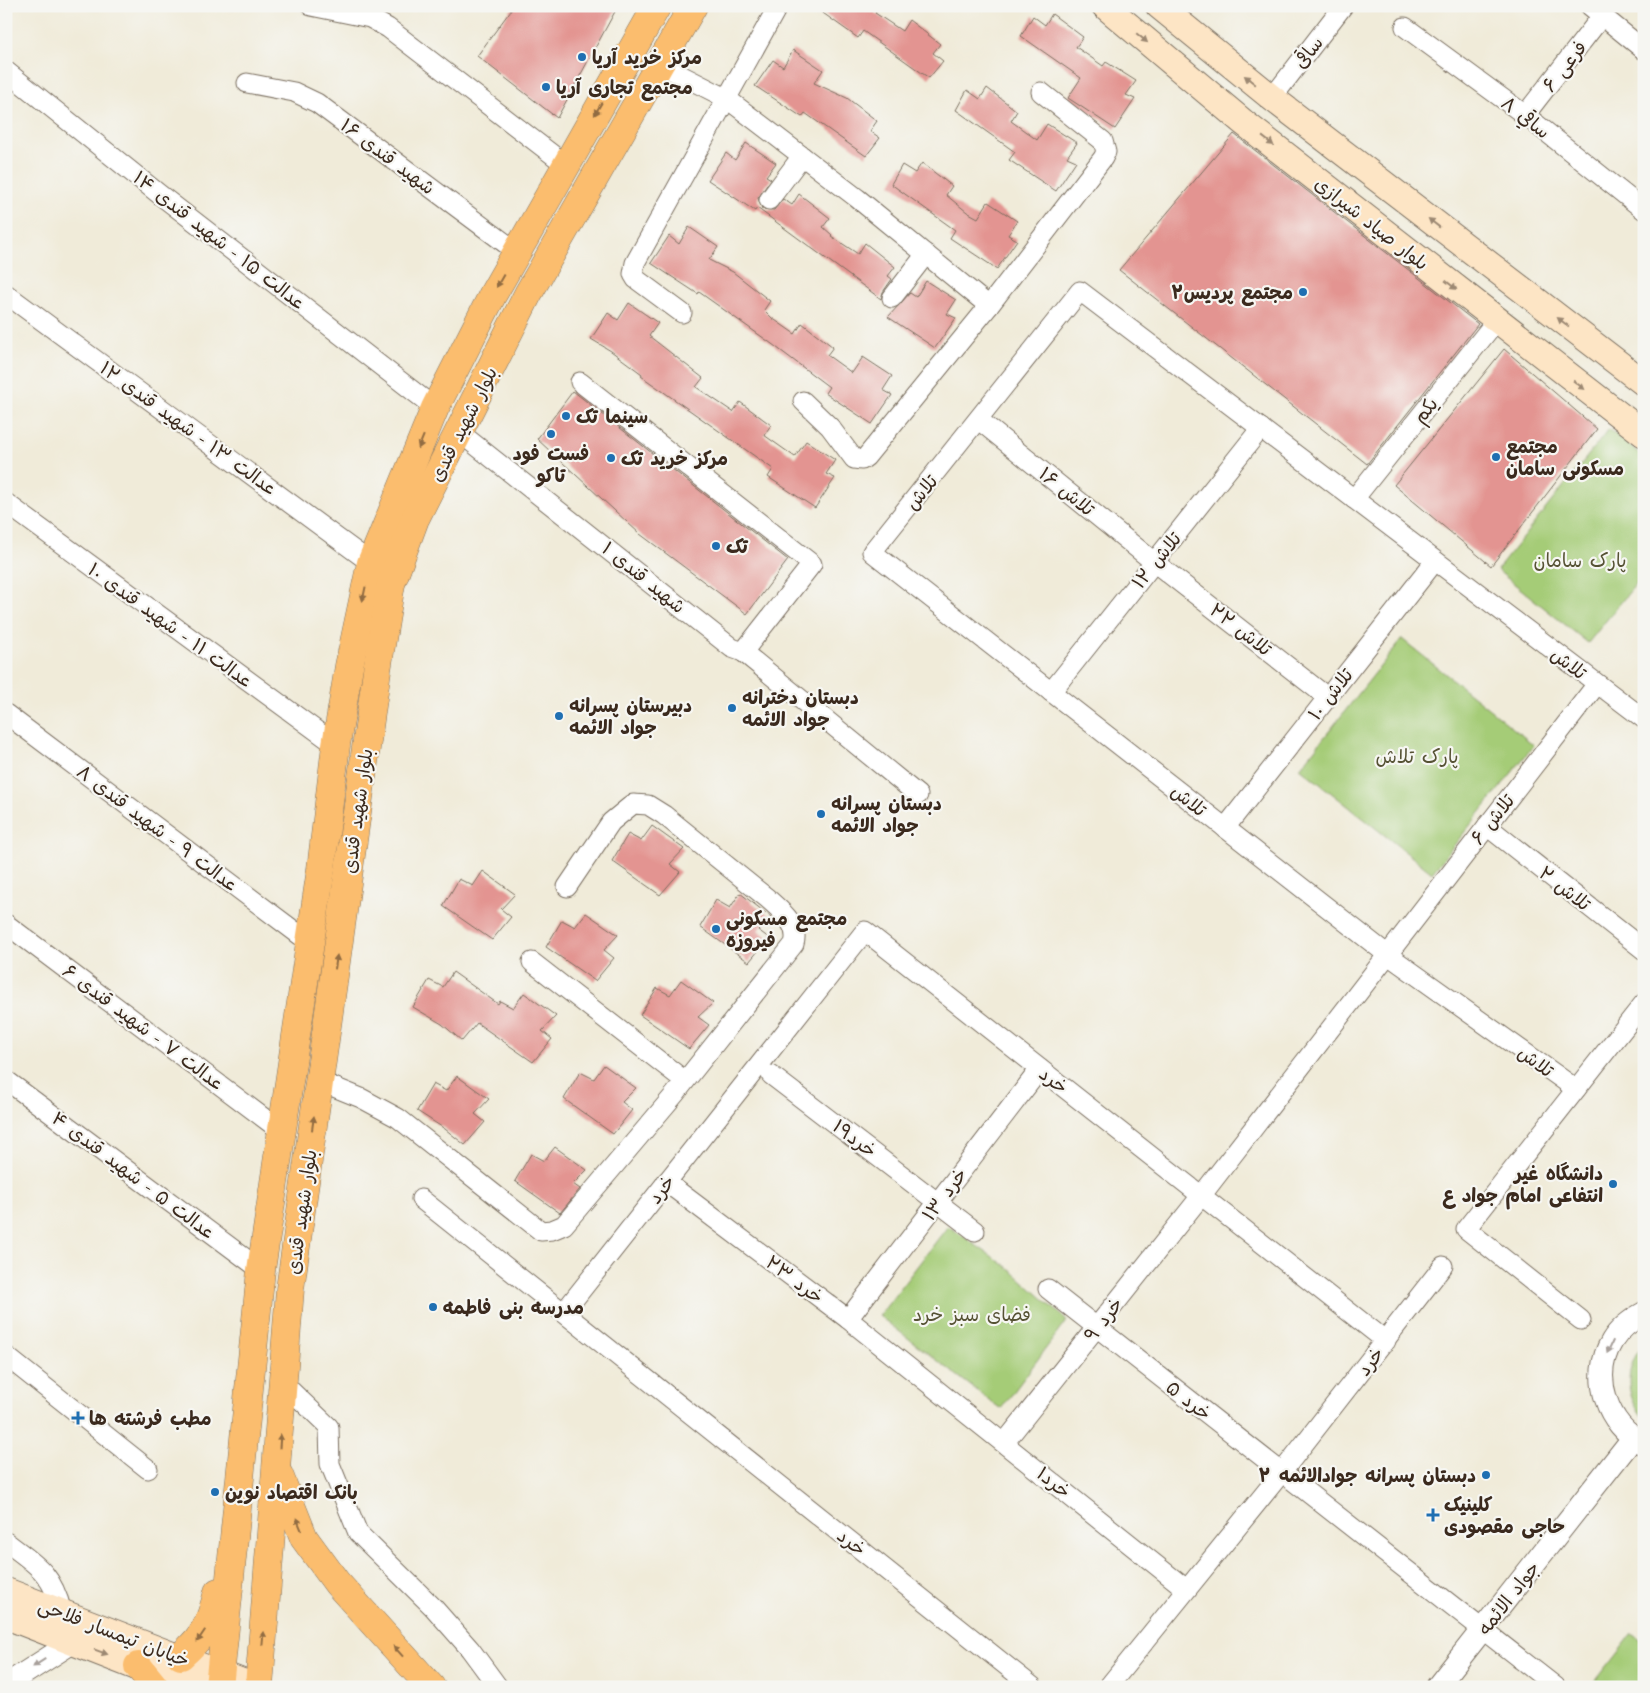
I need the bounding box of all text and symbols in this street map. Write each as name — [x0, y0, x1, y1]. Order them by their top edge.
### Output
street label: ساقی — [1288, 31, 1330, 75]
one-way arrow — [1136, 32, 1149, 43]
street label: فرعی ۶ — [1537, 36, 1594, 98]
place label: مرکز خرید آریا — [592, 45, 702, 72]
marker: مرکز خرید آریا — [576, 51, 588, 63]
place label: مجتمع تجاری آریا — [556, 75, 693, 102]
one-way arrow — [1244, 75, 1257, 86]
marker: مجتمع تجاری آریا — [540, 81, 552, 93]
street label: ساقي ۸ — [1495, 90, 1555, 146]
one-way arrow — [594, 102, 602, 117]
street label: شهید قندی ۱۶ — [334, 113, 440, 202]
one-way arrow — [1261, 136, 1274, 147]
street label: عدالت ۱۵ - شهید قندی ۱۴ — [127, 165, 311, 317]
street label: بلوار صیاد شیرازی — [1308, 171, 1434, 277]
one-way arrow — [1427, 218, 1441, 228]
one-way arrow — [496, 274, 505, 288]
one-way arrow — [1444, 279, 1457, 290]
place label: مجتمع پردیس۲ — [1171, 280, 1293, 307]
marker: مجتمع پردیس۲ — [1297, 286, 1309, 298]
one-way arrow — [1556, 317, 1570, 327]
street label: عدالت ۱۳ - شهید قندی ۱۲ — [94, 355, 283, 503]
street label: بلوار شهید قندی — [424, 362, 505, 487]
one-way arrow — [1572, 379, 1585, 390]
street label: یکم — [1407, 392, 1445, 430]
place label: سینما تک — [576, 404, 648, 431]
marker: سینما تک — [560, 410, 572, 422]
marker: فست فود تاکو — [545, 428, 557, 440]
place label: مجتمع مسکونی سامان — [1506, 434, 1624, 483]
one-way arrow — [417, 435, 425, 450]
place label: فست فود تاکو — [513, 441, 589, 490]
place label: مرکز خرید تک — [621, 446, 728, 473]
marker: مجتمع مسکونی سامان — [1490, 451, 1502, 463]
marker: مرکز خرید تک — [605, 452, 617, 464]
street label: تلاش ۱۶ — [1032, 461, 1100, 523]
street label: تلاش — [900, 469, 945, 516]
street label: تلاش ۱۲ — [1126, 526, 1189, 595]
place label: تک — [726, 534, 749, 561]
street label: شهيد قندی ۱ — [595, 536, 691, 620]
marker: تک — [710, 540, 722, 552]
park label: پارک سامان — [1533, 548, 1627, 575]
street label: عدالت ۱۱ - شهید قندی ۱۰ — [82, 557, 258, 695]
one-way arrow — [359, 586, 367, 602]
street label: تلاش ۲۲ — [1203, 597, 1277, 663]
street label: تلاش — [1545, 642, 1592, 687]
street label: تلاش ۱۰ — [1302, 663, 1360, 727]
place label: دبستان دخترانه جواد الائمه — [742, 685, 859, 734]
place label: دبیرستان پسرانه جواد الائمه — [569, 693, 692, 742]
marker: دبستان دخترانه جواد الائمه — [726, 702, 738, 714]
marker: دبیرستان پسرانه جواد الائمه — [553, 710, 565, 722]
park label: پارک تلاش — [1375, 744, 1459, 771]
street label: بلوار شهید قندی — [336, 747, 381, 875]
street label: عدالت ۹ - شهید قندی ۸ — [70, 759, 244, 899]
street label: تلاش — [1165, 779, 1212, 824]
street label: تلاش ۶ — [1465, 788, 1522, 851]
place label: دبستان پسرانه جواد الائمه — [831, 791, 942, 840]
marker: دبستان پسرانه جواد الائمه — [815, 808, 827, 820]
street label: تلاش ۲ — [1532, 860, 1596, 918]
place label: مجتمع مسکونی فیروزه — [726, 906, 847, 955]
marker: مجتمع مسکونی فیروزه — [710, 923, 722, 935]
one-way arrow — [332, 954, 340, 970]
street label: عدالت ۷ - شهید قندی ۶ — [56, 958, 230, 1098]
street label: تلاش — [1512, 1040, 1559, 1085]
street label: خرد — [1033, 1061, 1073, 1101]
street label: عدالت ۵ - شهید قندی ۴ — [45, 1106, 221, 1247]
street label: خرد۱۹ — [826, 1114, 882, 1165]
one-way arrow — [310, 1115, 318, 1131]
street label: بلوار شهید قندی — [280, 1148, 325, 1276]
place label: دانشگاه غیر انتفاعی امام جواد ع — [1443, 1161, 1603, 1210]
street label: خرد ۱۳ — [916, 1163, 974, 1227]
street label: خرد — [642, 1170, 682, 1210]
marker: دانشگاه غیر انتفاعی امام جواد ع — [1607, 1178, 1619, 1190]
street label: خرد ۲۳ — [760, 1249, 829, 1311]
street label: خرد ۹ — [1078, 1292, 1130, 1348]
place label: مدرسه بنی فاطمه — [443, 1295, 584, 1322]
marker: مدرسه بنی فاطمه — [427, 1301, 439, 1313]
park label: فضای سبز خرد — [913, 1302, 1031, 1329]
one-way arrow — [1606, 1339, 1615, 1354]
street label: خرد — [1351, 1342, 1391, 1382]
street label: خرد ۵ — [1160, 1375, 1216, 1428]
place label: مطب فرشته ها — [89, 1406, 212, 1433]
marker: مطب فرشته ها — [71, 1411, 85, 1425]
one-way arrow — [276, 1433, 284, 1449]
street label: خرد۱ — [1030, 1461, 1076, 1505]
place label: دبستان پسرانه جوادالائمه ۲ — [1259, 1463, 1476, 1490]
marker: دبستان پسرانه جوادالائمه ۲ — [1480, 1469, 1492, 1481]
place label: بانک اقتصاد نوین — [225, 1480, 358, 1507]
marker: بانک اقتصاد نوین — [209, 1486, 221, 1498]
place label: کلینیک حاجی مقصودی — [1444, 1492, 1565, 1541]
marker: کلینیک حاجی مقصودی — [1426, 1508, 1440, 1522]
one-way arrow — [294, 1517, 302, 1531]
street label: خرد — [831, 1523, 871, 1563]
street label: جواد الائمه — [1472, 1556, 1547, 1642]
street label: خیابان تیمسار فلاحی — [34, 1592, 193, 1675]
one-way arrow — [197, 1629, 206, 1642]
one-way arrow — [260, 1630, 268, 1646]
one-way arrow — [392, 1646, 404, 1658]
one-way arrow — [94, 1648, 109, 1656]
one-way arrow — [33, 1659, 46, 1668]

